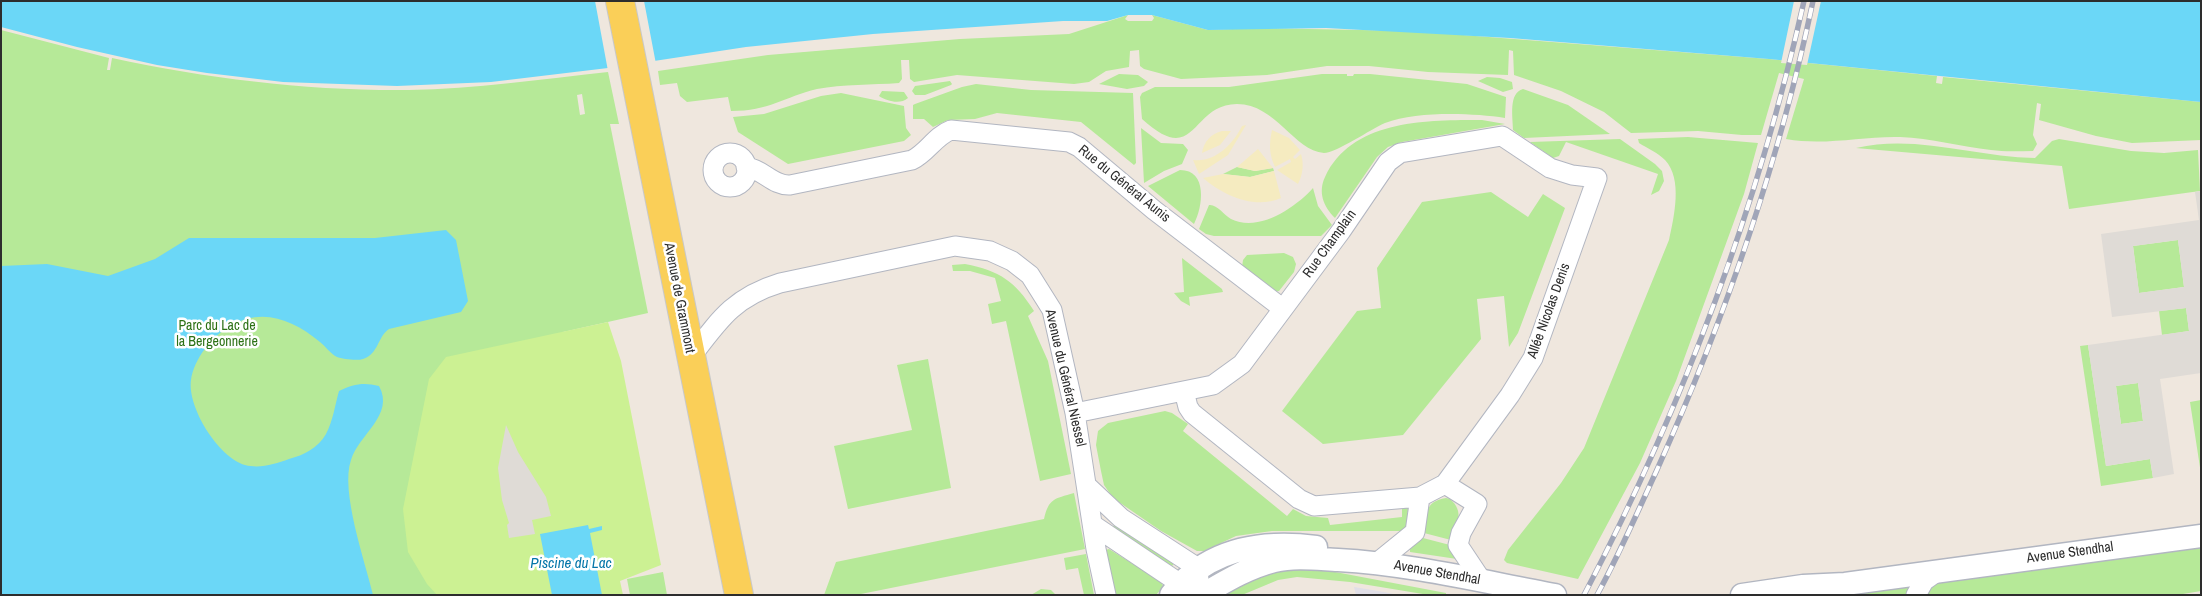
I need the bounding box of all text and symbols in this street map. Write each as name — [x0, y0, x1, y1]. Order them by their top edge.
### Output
street label: Rue du Général Aunis — [1075, 142, 1173, 226]
street label: Rue Champlain — [1300, 207, 1360, 281]
street label: Avenue de Grammont — [660, 241, 698, 355]
street label: Allée Nicolas Denis — [1524, 261, 1574, 361]
street label: Avenue du Général Niessel — [1041, 308, 1089, 448]
park label: Parc du Lac de la Bergeonnerie — [176, 318, 258, 351]
street label: Avenue Stendhal — [2026, 539, 2114, 567]
water label: Piscine du Lac — [530, 555, 612, 573]
street label: Avenue Stendhal — [1393, 557, 1481, 589]

